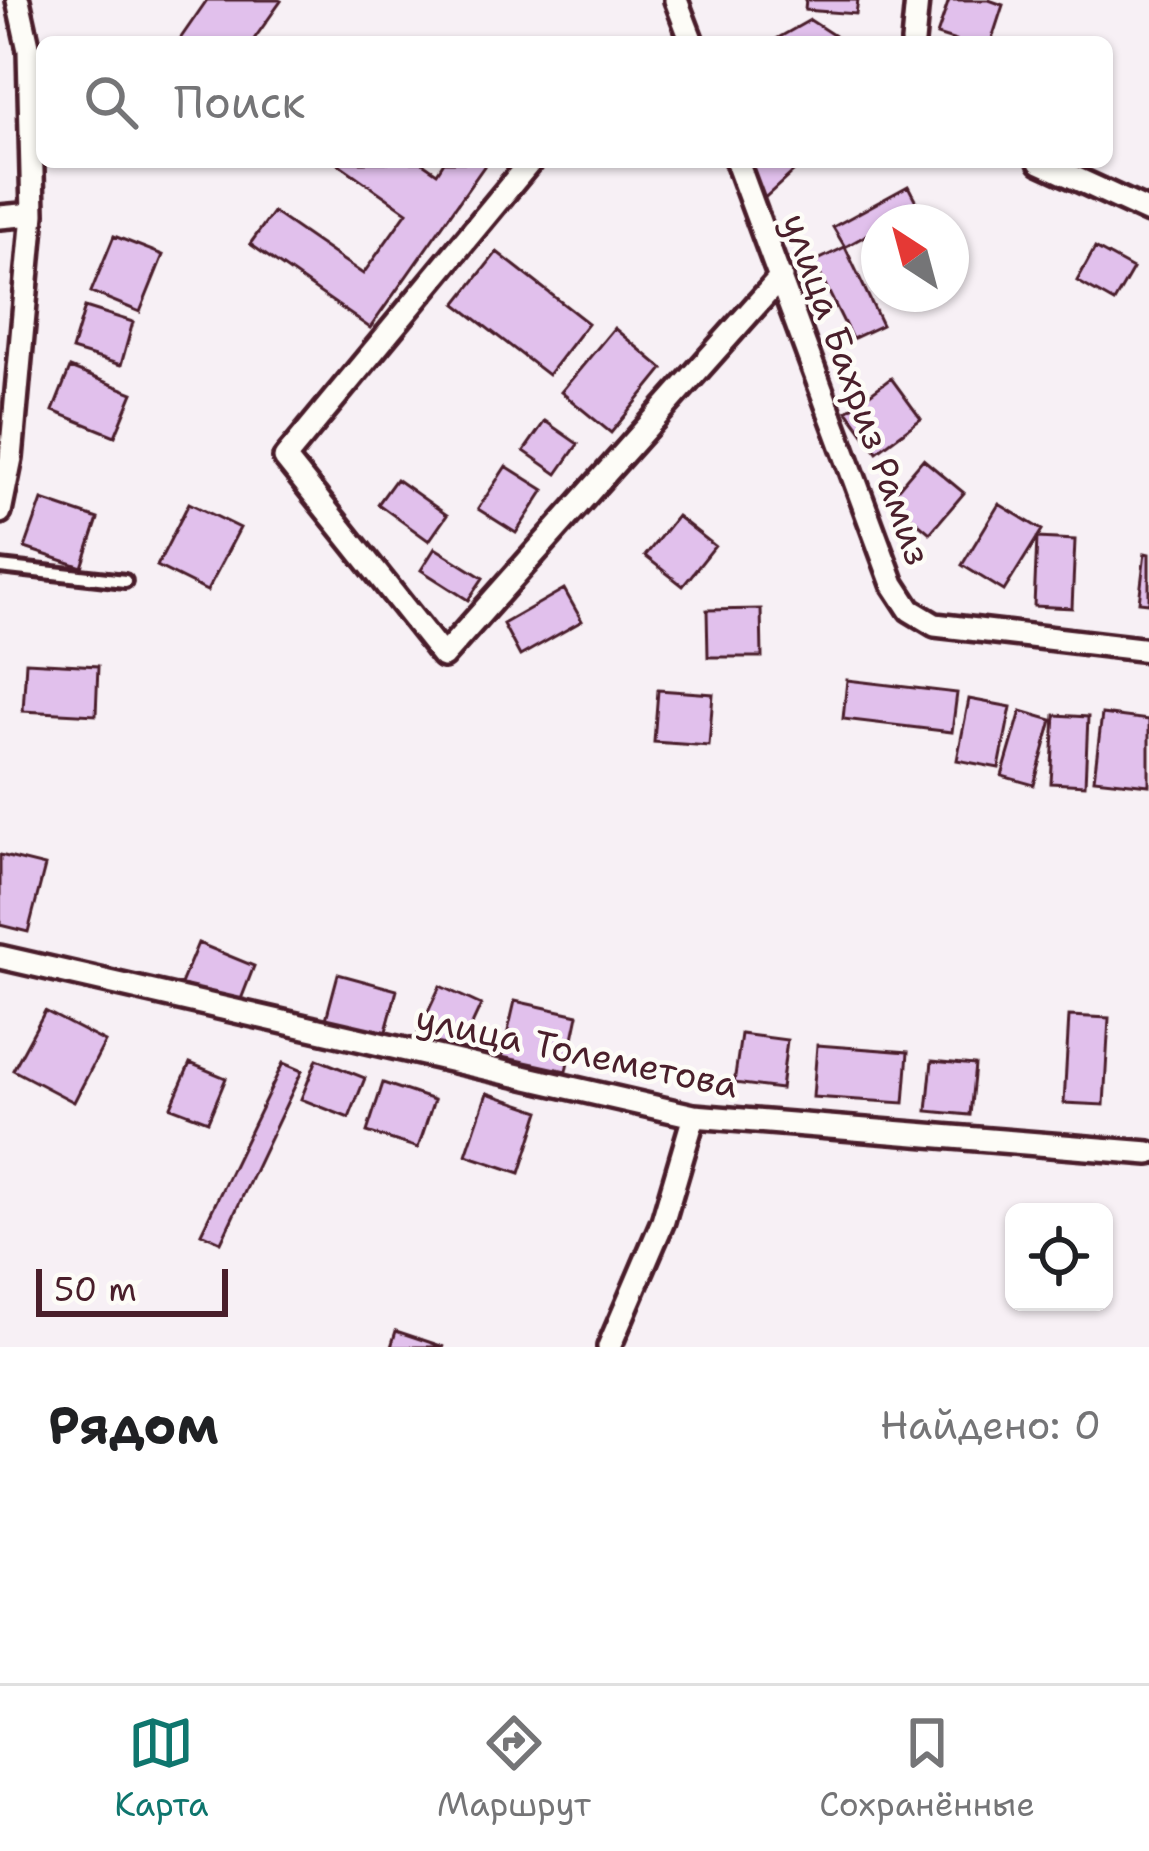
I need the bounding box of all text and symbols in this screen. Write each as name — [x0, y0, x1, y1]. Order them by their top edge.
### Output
search box — [36, 36, 1113, 168]
icon: search — [78, 69, 144, 135]
text: Поиск — [174, 72, 305, 132]
north arrow — [861, 204, 969, 312]
street label: улица Бахриз Рамиз — [770, 207, 943, 572]
street label: улица Толеметова — [411, 993, 743, 1110]
map controls — [1005, 1203, 1113, 1311]
button: locate — [1005, 1203, 1113, 1311]
scale bar — [36, 1263, 228, 1316]
text: 50 m — [54, 1267, 137, 1312]
text: Рядом — [48, 1391, 219, 1459]
text: Найдено: 0 — [880, 1399, 1101, 1451]
tab: Карта — [114, 1710, 209, 1827]
tab: Маршрут — [437, 1710, 591, 1827]
tab: Сохранённые — [819, 1710, 1035, 1827]

